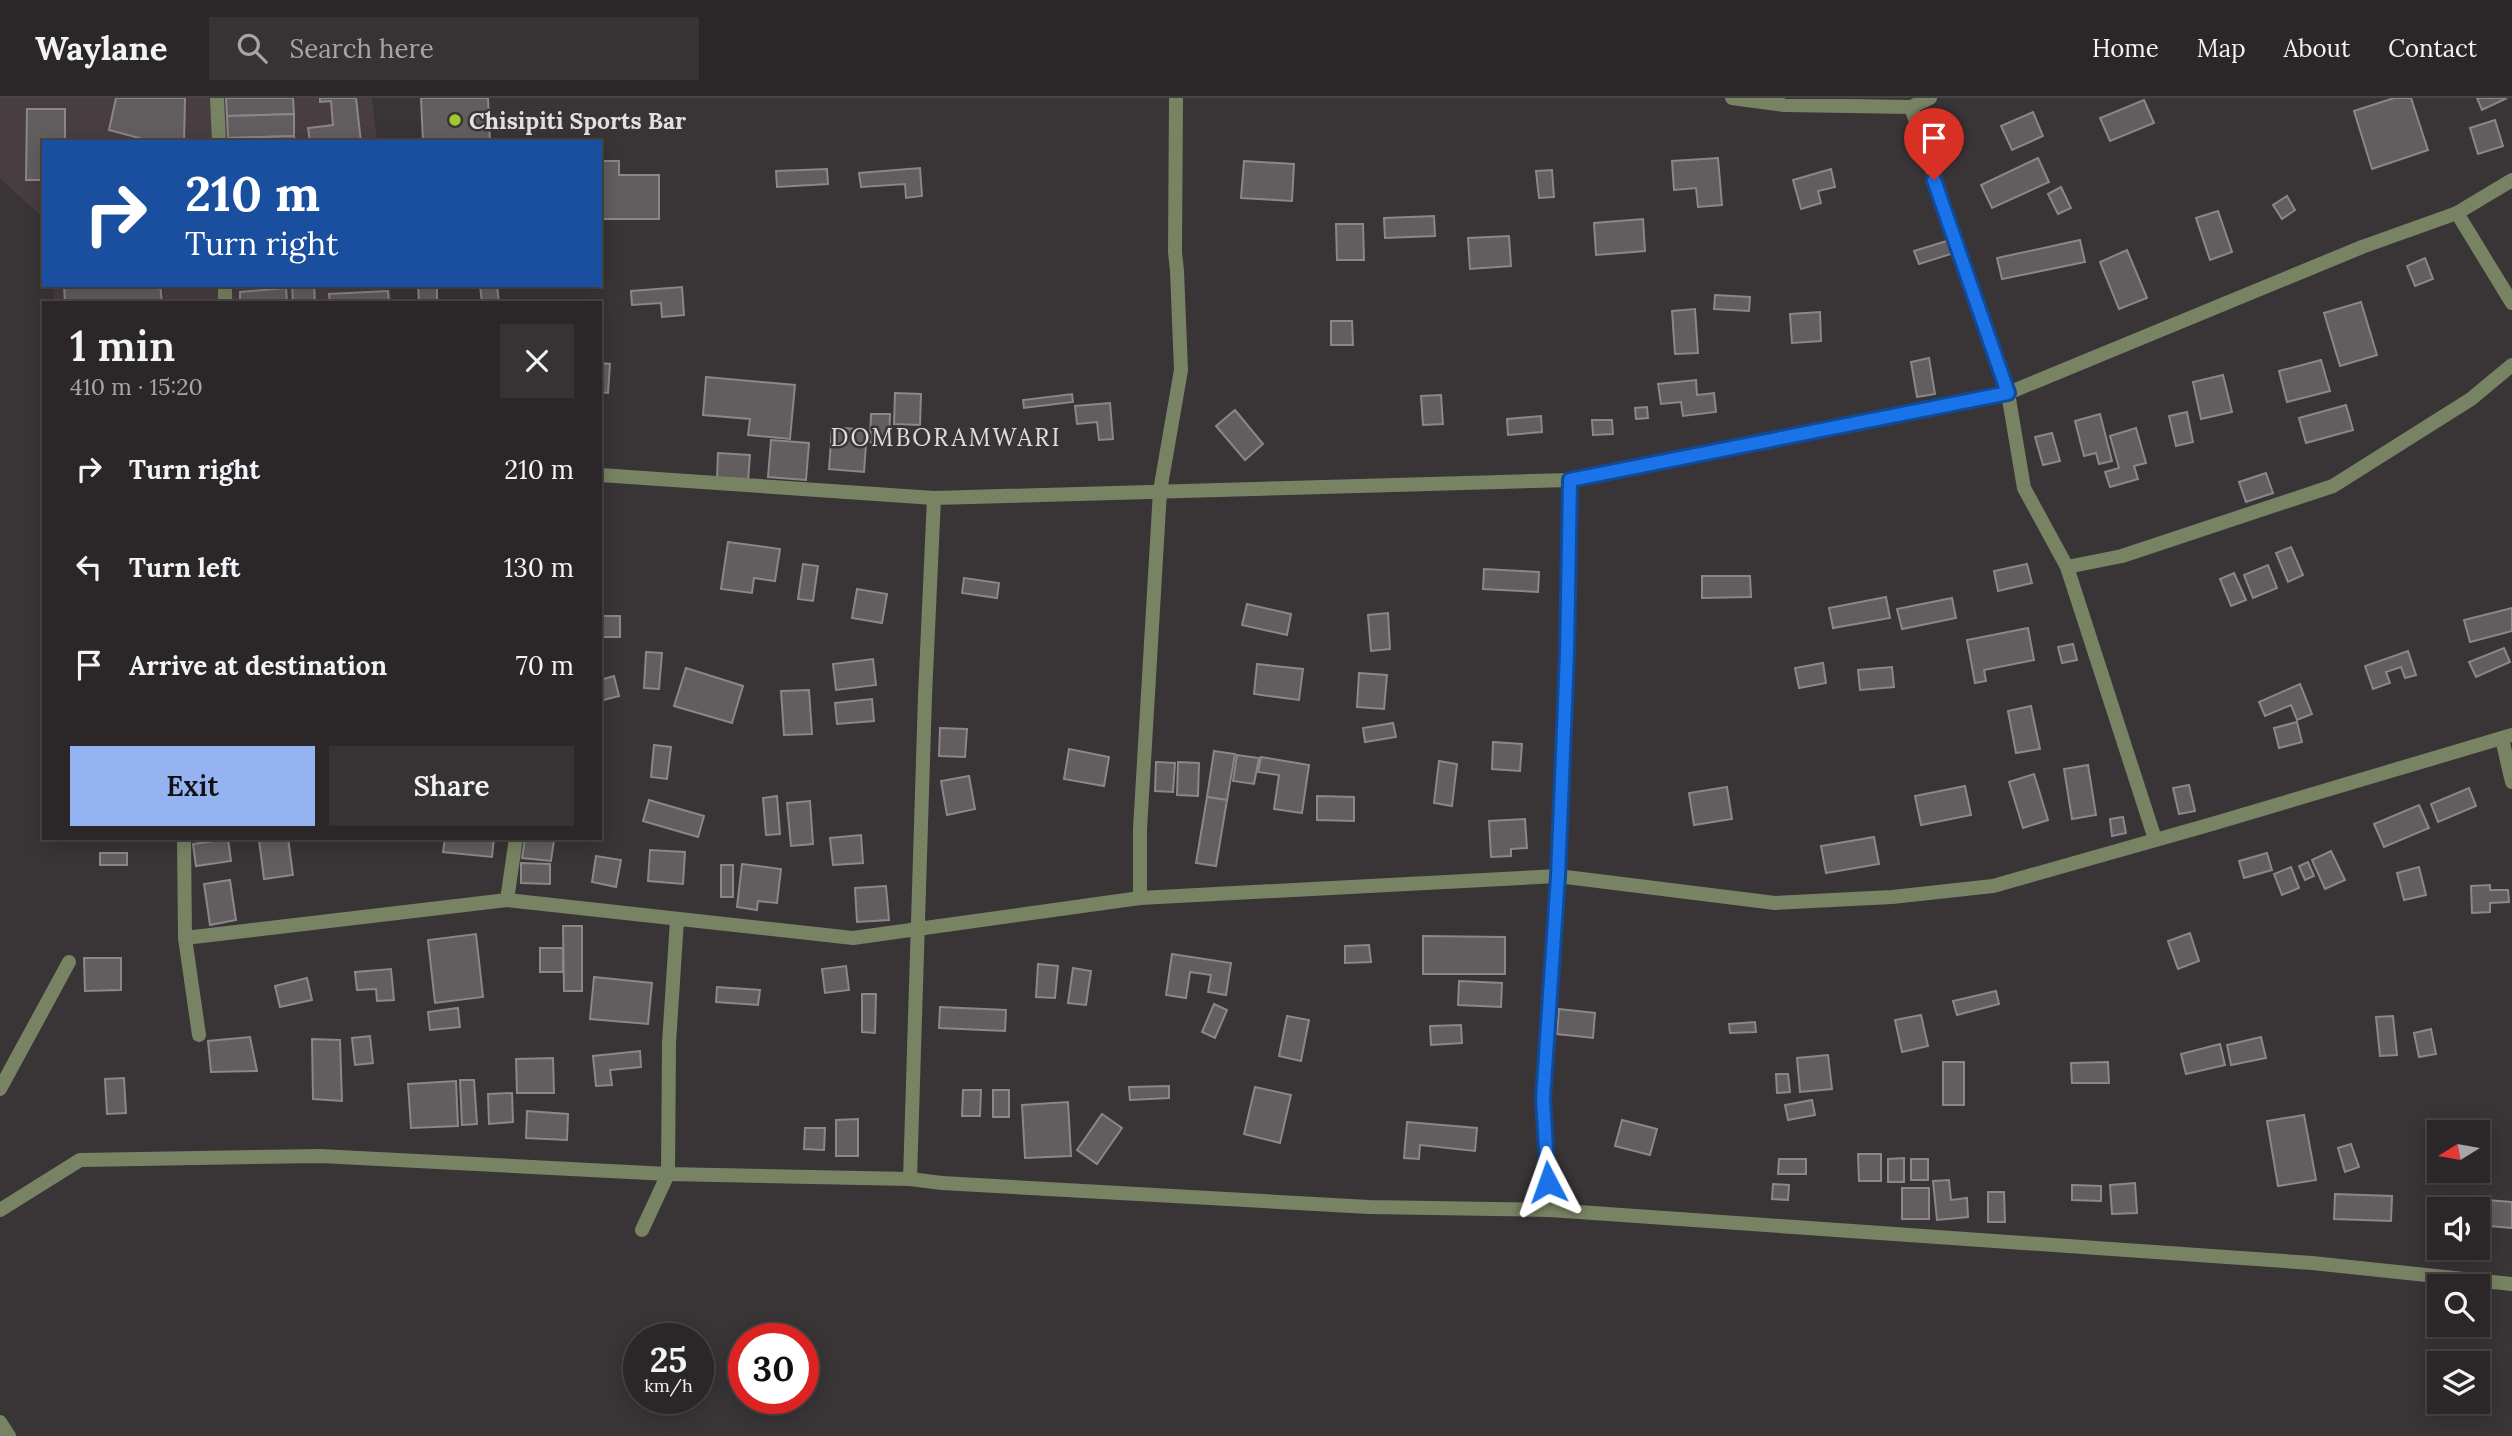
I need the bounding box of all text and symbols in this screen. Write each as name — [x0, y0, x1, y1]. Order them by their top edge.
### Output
search box — [209, 17, 699, 80]
text: Waylane — [35, 27, 167, 69]
icon: search — [233, 29, 271, 67]
text: Search here — [289, 32, 434, 65]
text: Home — [2092, 33, 2159, 64]
text: Map — [2197, 33, 2246, 64]
text: About — [2284, 33, 2350, 64]
text: Contact — [2388, 33, 2477, 64]
place label: Chisipiti Sports Bar — [469, 106, 686, 135]
pin — [1904, 108, 1964, 180]
marker: Chisipiti Sports Bar — [447, 112, 463, 128]
icon: arrive — [1915, 119, 1953, 157]
text: 210 m — [185, 162, 320, 224]
icon: right — [70, 168, 161, 259]
text: Turn right — [185, 223, 338, 264]
text: 1 min — [70, 319, 175, 373]
button: close — [500, 324, 574, 398]
text: 410 m · 15:20 — [70, 372, 203, 401]
district label: DOMBORAMWARI — [831, 422, 1061, 453]
icon: right — [70, 450, 108, 488]
text: Turn right — [129, 453, 260, 486]
text: 210 m — [504, 453, 574, 486]
icon: left — [70, 548, 108, 586]
text: Turn left — [129, 551, 240, 584]
text: 130 m — [504, 551, 574, 584]
icon: arrive — [70, 646, 108, 684]
text: Arrive at destination — [129, 649, 387, 682]
text: 70 m — [516, 649, 574, 682]
button: Exit — [70, 746, 315, 826]
button: Share — [329, 746, 574, 826]
north arrow — [2427, 1120, 2490, 1183]
map controls — [2427, 1120, 2490, 1414]
position arrow — [1511, 1145, 1585, 1219]
button: sound — [2427, 1197, 2490, 1260]
button: search — [2427, 1274, 2490, 1337]
speed limit sign: 30 — [728, 1323, 819, 1414]
text: 25 — [650, 1337, 687, 1382]
button: layers — [2427, 1351, 2490, 1414]
text: km/h — [644, 1374, 693, 1397]

